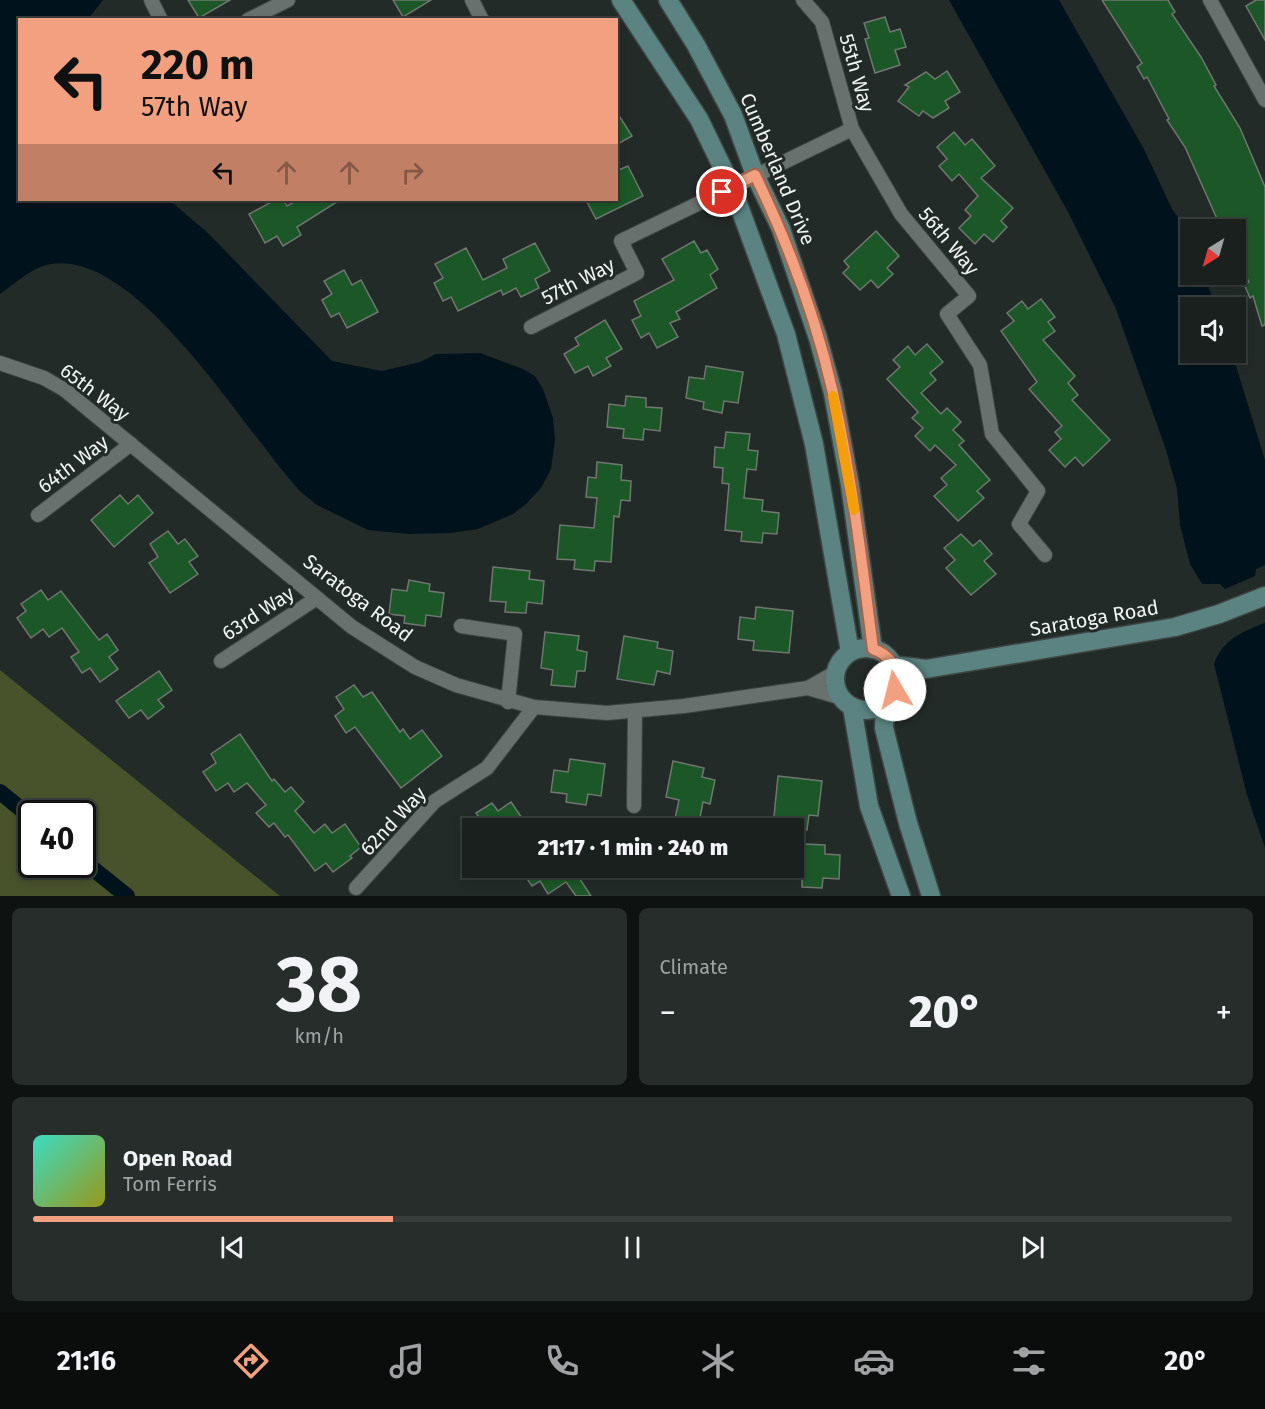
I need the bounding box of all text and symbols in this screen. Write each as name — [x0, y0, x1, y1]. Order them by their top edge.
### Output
street label: 55th Way — [834, 31, 880, 115]
text: 220 m — [141, 40, 254, 90]
icon: left — [42, 42, 120, 120]
street label: Cumberland Drive — [735, 89, 821, 249]
text: 57th Way — [141, 91, 248, 123]
icon: left — [207, 156, 240, 189]
icon: ahead — [270, 156, 303, 189]
icon: ahead — [333, 156, 366, 189]
icon: right — [396, 156, 429, 189]
pin — [696, 166, 747, 217]
icon: arrive — [705, 175, 738, 208]
street label: 56th Way — [914, 202, 984, 280]
north arrow — [1180, 219, 1246, 285]
map controls — [1180, 219, 1246, 363]
street label: 57th Way — [537, 252, 619, 310]
button: sound — [1180, 297, 1246, 363]
street label: 65th Way — [55, 358, 135, 426]
street label: 64th Way — [33, 430, 113, 498]
street label: Saratoga Road — [299, 549, 417, 647]
street label: 63rd Way — [217, 581, 299, 645]
street label: Saratoga Road — [1028, 595, 1160, 641]
position arrow — [863, 658, 927, 722]
street label: 62nd Way — [355, 781, 431, 861]
speed limit sign: 40 — [18, 800, 96, 878]
text: 21:17 · 1 min · 240 m — [538, 834, 728, 861]
text: 38 — [276, 938, 362, 1032]
text: Climate — [660, 955, 728, 979]
text: 20° — [909, 985, 983, 1039]
text: − — [660, 993, 676, 1033]
text: + — [1216, 993, 1232, 1033]
text: km/h — [295, 1024, 344, 1048]
text: Open Road — [123, 1145, 233, 1172]
text: Tom Ferris — [123, 1172, 217, 1196]
icon: previous — [216, 1231, 249, 1264]
icon: pause — [616, 1231, 649, 1264]
icon: next — [1016, 1231, 1049, 1264]
icon: directions — [230, 1340, 272, 1382]
icon: music — [386, 1340, 428, 1382]
icon: phone — [541, 1340, 583, 1382]
icon: climate — [697, 1340, 739, 1382]
icon: car — [853, 1340, 895, 1382]
icon: filters — [1008, 1340, 1050, 1382]
text: 21:16 — [57, 1345, 116, 1377]
text: 20° — [1164, 1345, 1208, 1377]

